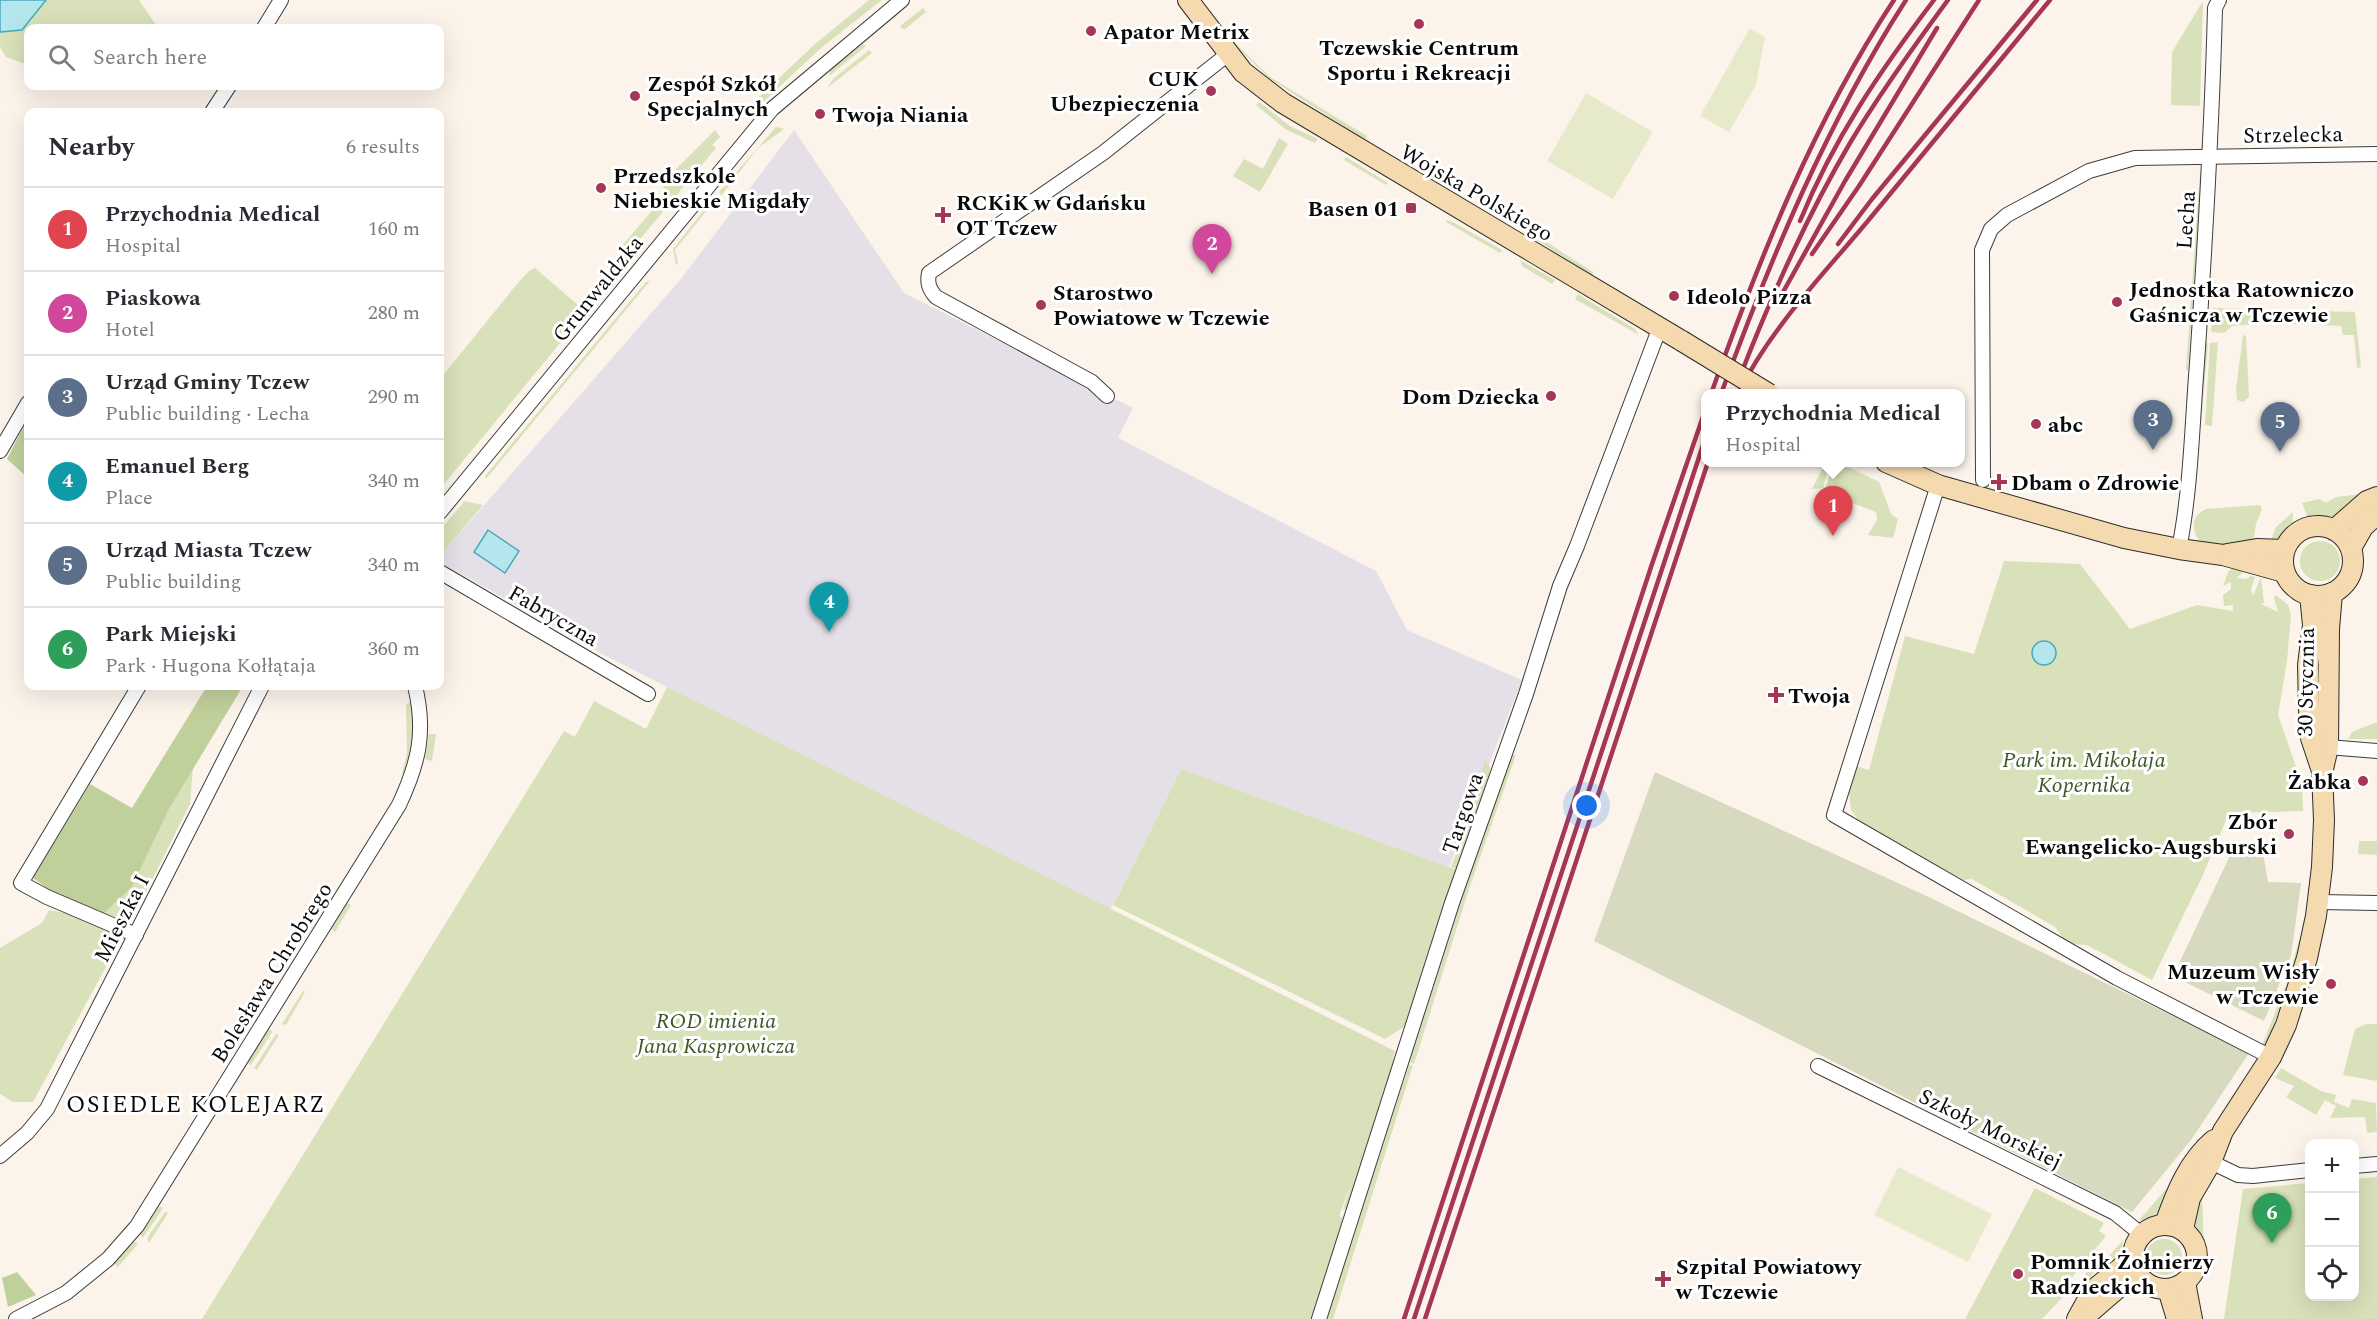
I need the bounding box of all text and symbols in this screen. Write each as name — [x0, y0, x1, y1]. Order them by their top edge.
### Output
place label: Apator Metrix — [1103, 16, 1250, 49]
marker: Tczewskie Centrum Sportu i Rekreacji — [1412, 17, 1426, 31]
search box — [24, 24, 444, 90]
marker: Apator Metrix — [1084, 24, 1098, 38]
place label: Tczewskie Centrum Sportu i Rekreacji — [1319, 32, 1519, 90]
icon: search — [45, 41, 78, 74]
text: Search here — [93, 41, 207, 74]
place label: CUK Ubezpieczenia — [1050, 63, 1200, 121]
place label: Zespół Szkół Specjalnych — [647, 68, 776, 126]
marker: CUK Ubezpieczenia — [1204, 84, 1218, 98]
marker: Zespół Szkół Specjalnych — [628, 89, 642, 103]
place label: Twoja Niania — [832, 99, 969, 132]
marker: Twoja Niania — [813, 107, 827, 121]
street label: Strzelecka — [2243, 118, 2344, 153]
text: Nearby — [48, 127, 134, 167]
text: 6 results — [346, 132, 420, 162]
street label: Wojska Polskiego — [1393, 136, 1559, 251]
place label: Przedszkole Niebieskie Migdały — [613, 160, 811, 218]
marker: Przedszkole Niebieskie Migdały — [594, 181, 608, 195]
place label: RCKiK w Gdańsku OT Tczew — [956, 187, 1146, 245]
street label: Lecha — [2168, 190, 2205, 250]
place label: Basen 01 — [1308, 193, 1399, 226]
text: Przychodnia Medical — [105, 198, 320, 231]
marker: Basen 01 — [1404, 201, 1418, 215]
marker: RCKiK w Gdańsku OT Tczew — [934, 206, 952, 224]
text: 1 — [62, 214, 73, 244]
text: 160 m — [368, 214, 420, 244]
pin: 2 — [1192, 224, 1232, 274]
street label: Grunwaldzka — [545, 228, 652, 350]
text: Hospital — [105, 231, 181, 261]
place label: Jednostka Ratowniczo Gaśnicza w Tczewie — [2129, 274, 2354, 332]
place label: Starostwo Powiatowe w Tczewie — [1053, 277, 1270, 335]
place label: Ideolo Pizza — [1686, 281, 1812, 314]
text: Piaskowa — [105, 282, 201, 315]
marker: Ideolo Pizza — [1667, 289, 1681, 303]
marker: Jednostka Ratowniczo Gaśnicza w Tczewie — [2110, 295, 2124, 309]
text: 2 — [62, 298, 73, 328]
text: 280 m — [368, 298, 420, 328]
marker: Starostwo Powiatowe w Tczewie — [1034, 298, 1048, 312]
text: Hotel — [105, 315, 155, 345]
text: Urząd Gminy Tczew — [105, 366, 309, 399]
place label: Dom Dziecka — [1402, 381, 1540, 414]
text: 3 — [62, 382, 73, 412]
text: 290 m — [368, 382, 420, 412]
marker: Dom Dziecka — [1544, 389, 1558, 403]
popup — [1701, 389, 1965, 467]
text: Przychodnia Medical — [1725, 397, 1941, 430]
text: Public building · Lecha — [105, 399, 310, 429]
pin: 3 — [2134, 400, 2172, 450]
pin: 5 — [2260, 402, 2300, 452]
place label: abc — [2048, 409, 2083, 442]
marker: abc — [2029, 417, 2043, 431]
text: Hospital — [1725, 430, 1801, 460]
text: Emanuel Berg — [105, 450, 249, 483]
text: 4 — [62, 466, 73, 496]
text: 340 m — [368, 466, 420, 496]
place label: Dbam o Zdrowie — [2011, 467, 2179, 500]
marker: Dbam o Zdrowie — [1992, 475, 2006, 489]
text: Place — [105, 483, 153, 513]
pin: 1 — [1814, 486, 1852, 536]
text: Urząd Miasta Tczew — [105, 534, 311, 567]
text: 5 — [62, 550, 73, 580]
text: 340 m — [368, 550, 420, 580]
text: Public building — [105, 567, 241, 597]
street label: Fabryczna — [502, 577, 605, 656]
pin: 4 — [810, 582, 848, 632]
text: Park Miejski — [105, 618, 237, 651]
street label: 30 Stycznia — [2289, 627, 2324, 737]
text: 6 — [62, 634, 73, 664]
text: 360 m — [368, 634, 420, 664]
text: Park · Hugona Kołłątaja — [105, 651, 316, 681]
place label: Twoja — [1788, 680, 1851, 713]
marker: Twoja — [1769, 688, 1783, 702]
park label: Park im. Mikołaja Kopernika — [2002, 744, 2166, 802]
place label: Żabka — [2287, 766, 2352, 799]
street label: Targowa — [1434, 768, 1493, 859]
marker: Żabka — [2356, 774, 2370, 788]
your location — [1572, 791, 1601, 820]
place label: Zbór Ewangelicko-Augsburski — [2025, 806, 2278, 864]
marker: Zbór Ewangelicko-Augsburski — [2282, 827, 2296, 841]
street label: Mieszka I — [86, 869, 159, 969]
street label: Bolesława Chrobrego — [203, 876, 341, 1070]
place label: Muzeum Wisły w Tczewie — [2167, 956, 2321, 1014]
marker: Muzeum Wisły w Tczewie — [2324, 977, 2338, 991]
park label: ROD imienia Jana Kasprowicza — [635, 1005, 795, 1063]
street label: Szkoły Morskiej — [1913, 1080, 2068, 1178]
district label: OSIEDLE KOLEJARZ — [66, 1087, 326, 1123]
map controls — [2305, 1139, 2359, 1301]
button: + — [2305, 1139, 2359, 1193]
button: − — [2305, 1193, 2359, 1247]
pin: 6 — [2252, 1194, 2292, 1243]
place label: Pomnik Żołnierzy Radzieckich — [2030, 1246, 2215, 1304]
button: locate — [2305, 1247, 2359, 1301]
place label: Szpital Powiatowy w Tczewie — [1675, 1251, 1863, 1309]
marker: Pomnik Żołnierzy Radzieckich — [2011, 1267, 2025, 1281]
marker: Szpital Powiatowy w Tczewie — [1654, 1270, 1672, 1288]

